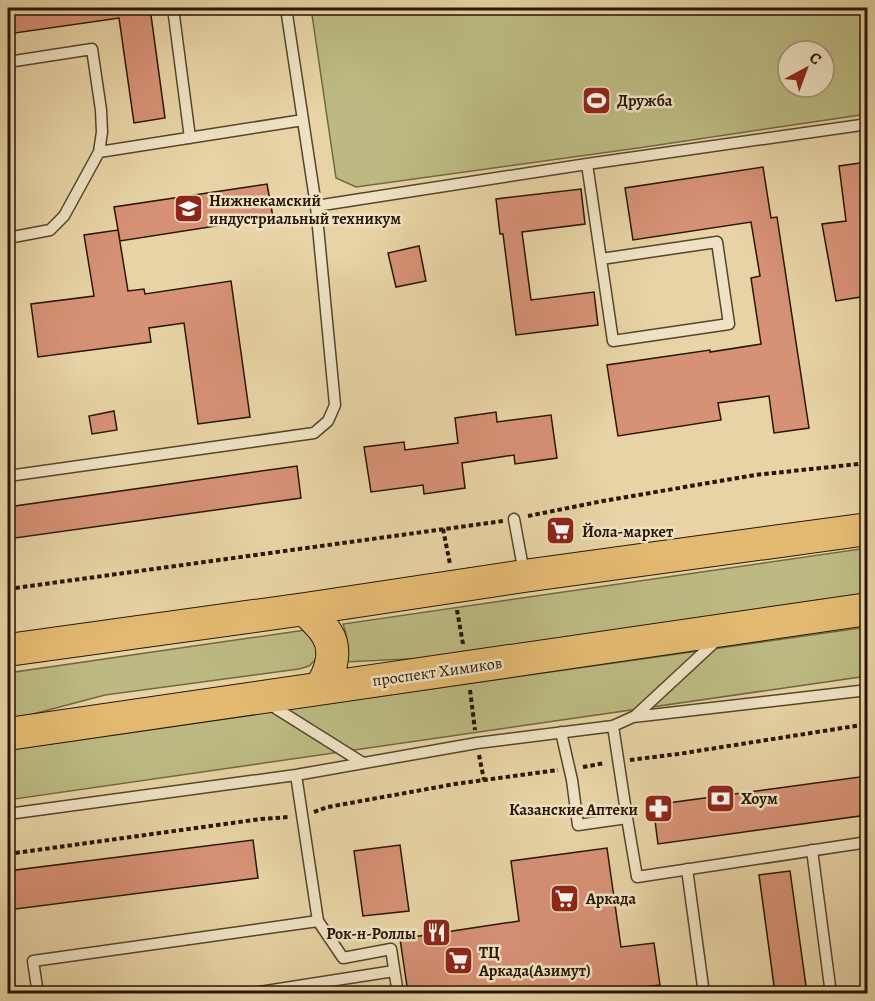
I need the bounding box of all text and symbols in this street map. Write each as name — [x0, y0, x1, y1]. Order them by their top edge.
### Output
north arrow — [776, 39, 836, 99]
text: С — [804, 47, 826, 70]
sports icon: Дружба — [580, 84, 612, 116]
place label: Дружба — [617, 90, 673, 112]
place label: Нижнекамский индустриальный техникум — [209, 190, 401, 230]
school or university icon: Нижнекамский индустриальный техникум — [172, 193, 204, 225]
supermarket icon: Йола-маркет — [545, 515, 577, 547]
place label: Йола-маркет — [582, 521, 674, 543]
street label: проспект Химиков — [371, 652, 504, 692]
bank icon: Хоум — [704, 782, 736, 814]
place label: Хоум — [741, 788, 778, 810]
pharmacy icon: Казанские Аптеки — [643, 793, 675, 825]
place label: Казанские Аптеки — [509, 799, 638, 821]
supermarket icon: Аркада — [549, 882, 581, 914]
place label: Аркада — [585, 888, 636, 910]
restaurant icon: Рок-н-Роллы — [421, 917, 453, 949]
place label: Рок-н-Роллы — [326, 923, 416, 945]
place label: ТЦ Аркада(Азимут) — [478, 942, 591, 982]
supermarket icon: ТЦ Аркада(Азимут) — [442, 945, 474, 977]

